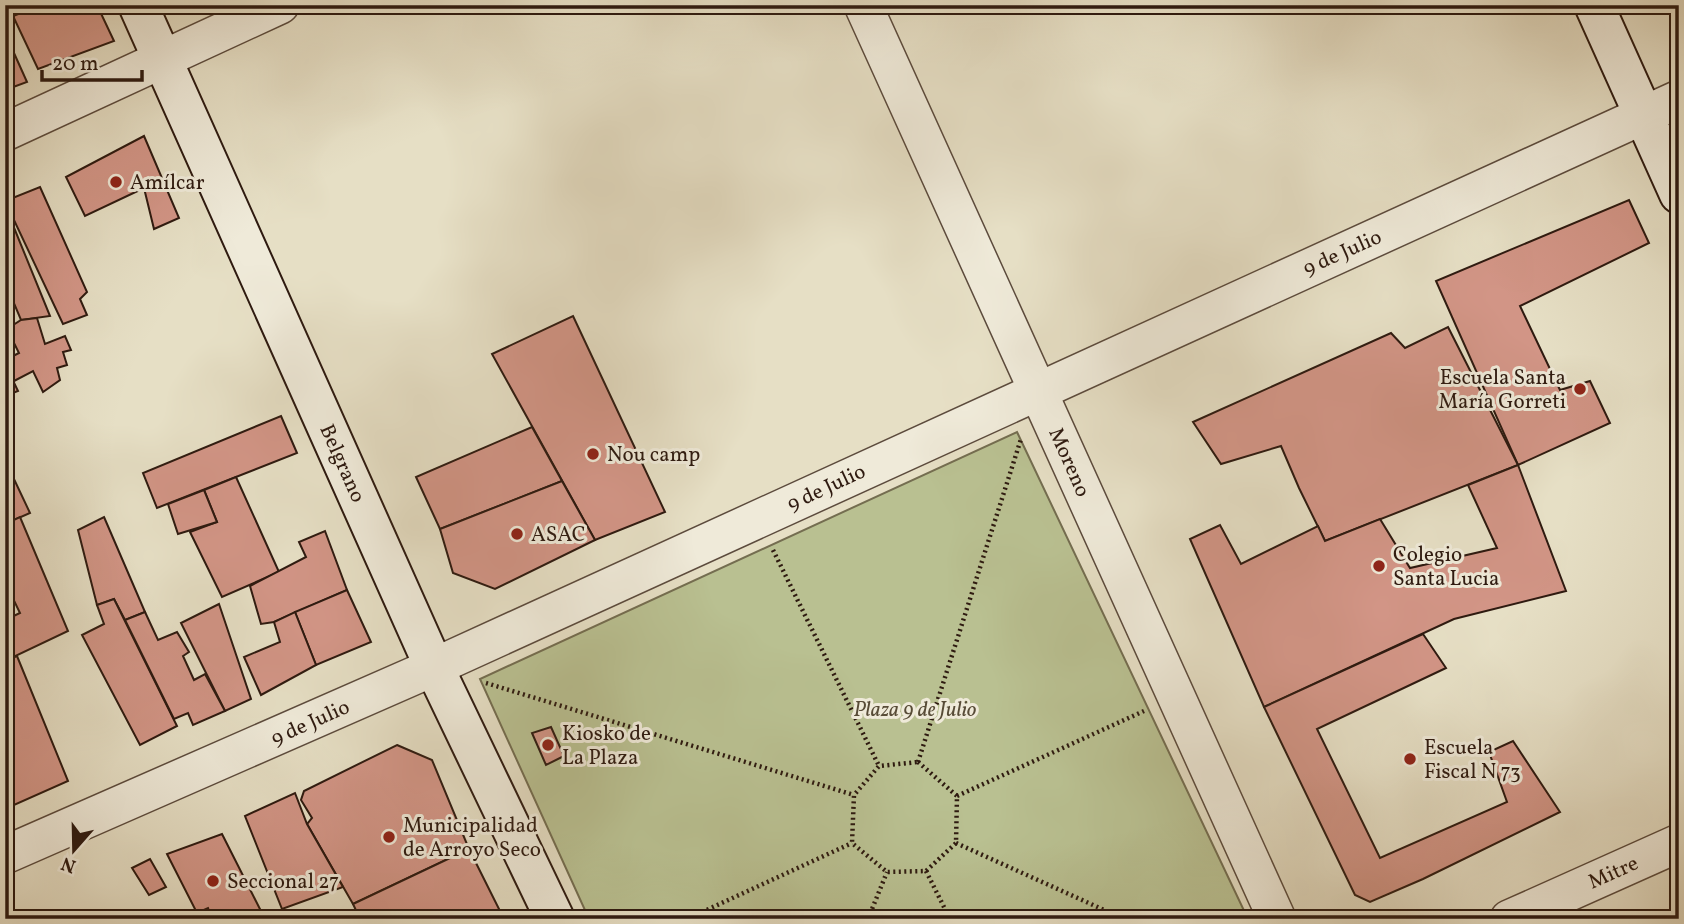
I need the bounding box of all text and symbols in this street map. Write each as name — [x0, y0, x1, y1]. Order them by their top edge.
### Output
scale bar — [42, 38, 142, 82]
text: 20 m — [52, 50, 98, 79]
place label: Amílcar — [130, 169, 205, 198]
marker: Amílcar — [108, 174, 124, 190]
street label: 9 de Julio — [1299, 223, 1387, 284]
place label: Escuela Santa María Gorreti — [1438, 364, 1566, 417]
marker: Escuela Santa María Gorreti — [1572, 381, 1588, 397]
street label: Belgrano — [312, 420, 372, 507]
street label: Moreno — [1041, 423, 1097, 502]
place label: Nou camp — [607, 441, 700, 470]
marker: Nou camp — [585, 446, 601, 462]
street label: 9 de Julio — [783, 458, 871, 519]
place label: ASAC — [531, 521, 585, 550]
marker: ASAC — [509, 526, 525, 542]
place label: Colegio Santa Lucia — [1393, 541, 1499, 594]
marker: Colegio Santa Lucia — [1371, 558, 1387, 574]
street label: 9 de Julio — [267, 693, 355, 754]
park label: Plaza 9 de Julio — [854, 696, 977, 725]
place label: Kiosko de La Plaza — [562, 720, 651, 773]
place label: Escuela Fiscal N 73 — [1424, 734, 1521, 787]
marker: Kiosko de La Plaza — [540, 737, 556, 753]
marker: Escuela Fiscal N 73 — [1402, 751, 1418, 767]
place label: Municipalidad de Arroyo Seco — [403, 812, 541, 865]
north arrow — [38, 816, 108, 886]
marker: Municipalidad de Arroyo Seco — [381, 829, 397, 845]
text: N — [58, 849, 80, 879]
street label: Mitre — [1584, 850, 1643, 897]
place label: Seccional 27 — [227, 868, 339, 897]
marker: Seccional 27 — [205, 873, 221, 889]

